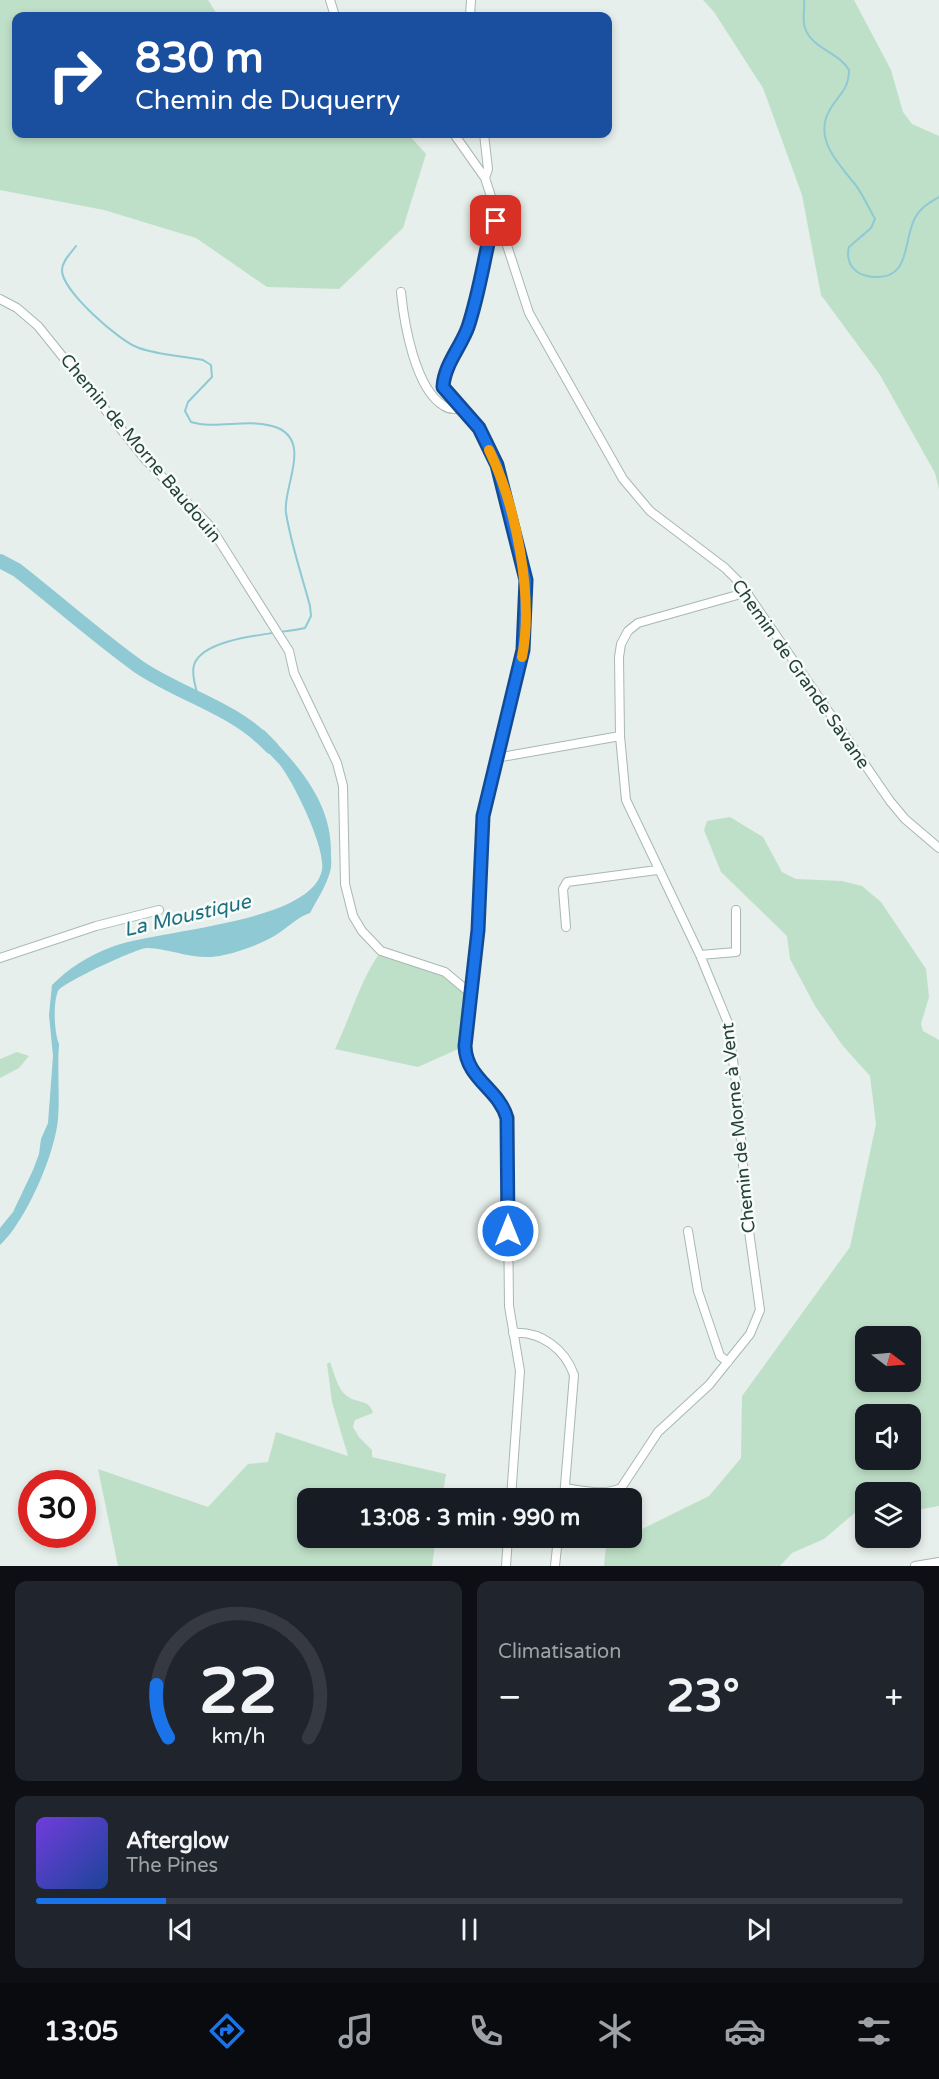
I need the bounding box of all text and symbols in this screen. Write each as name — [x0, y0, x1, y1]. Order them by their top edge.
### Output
text: 830 m — [135, 33, 264, 84]
icon: right — [36, 36, 114, 114]
text: Chemin de Duquerry — [135, 84, 400, 117]
pin — [470, 195, 521, 246]
icon: arrive — [479, 204, 512, 237]
street label: Chemin de Morne Baudouin — [56, 349, 226, 547]
street label: Chemin de Grande Savane — [727, 575, 875, 773]
water label: La Moustique — [121, 889, 255, 942]
street label: Chemin de Morne à Vent — [716, 1022, 760, 1234]
position arrow — [476, 1199, 540, 1263]
north arrow — [855, 1326, 921, 1392]
map controls — [855, 1326, 921, 1548]
button: sound — [855, 1404, 921, 1470]
speed limit sign: 30 — [18, 1470, 96, 1548]
button: layers — [855, 1482, 921, 1548]
text: 13:08 · 3 min · 990 m — [359, 1505, 580, 1531]
text: Climatisation — [498, 1640, 621, 1664]
text: 22 — [199, 1655, 278, 1730]
text: 23° — [666, 1670, 740, 1724]
text: − — [498, 1678, 522, 1717]
text: + — [884, 1678, 903, 1717]
text: km/h — [212, 1723, 265, 1749]
text: Afterglow — [126, 1828, 229, 1854]
text: The Pines — [126, 1854, 218, 1878]
icon: previous — [164, 1913, 197, 1946]
icon: pause — [453, 1913, 486, 1946]
icon: next — [742, 1913, 775, 1946]
icon: directions — [206, 2010, 248, 2052]
icon: music — [335, 2010, 377, 2052]
icon: phone — [465, 2010, 507, 2052]
icon: climate — [594, 2010, 636, 2052]
icon: car — [724, 2010, 766, 2052]
icon: filters — [853, 2010, 895, 2052]
text: 13:05 — [44, 2015, 119, 2048]

